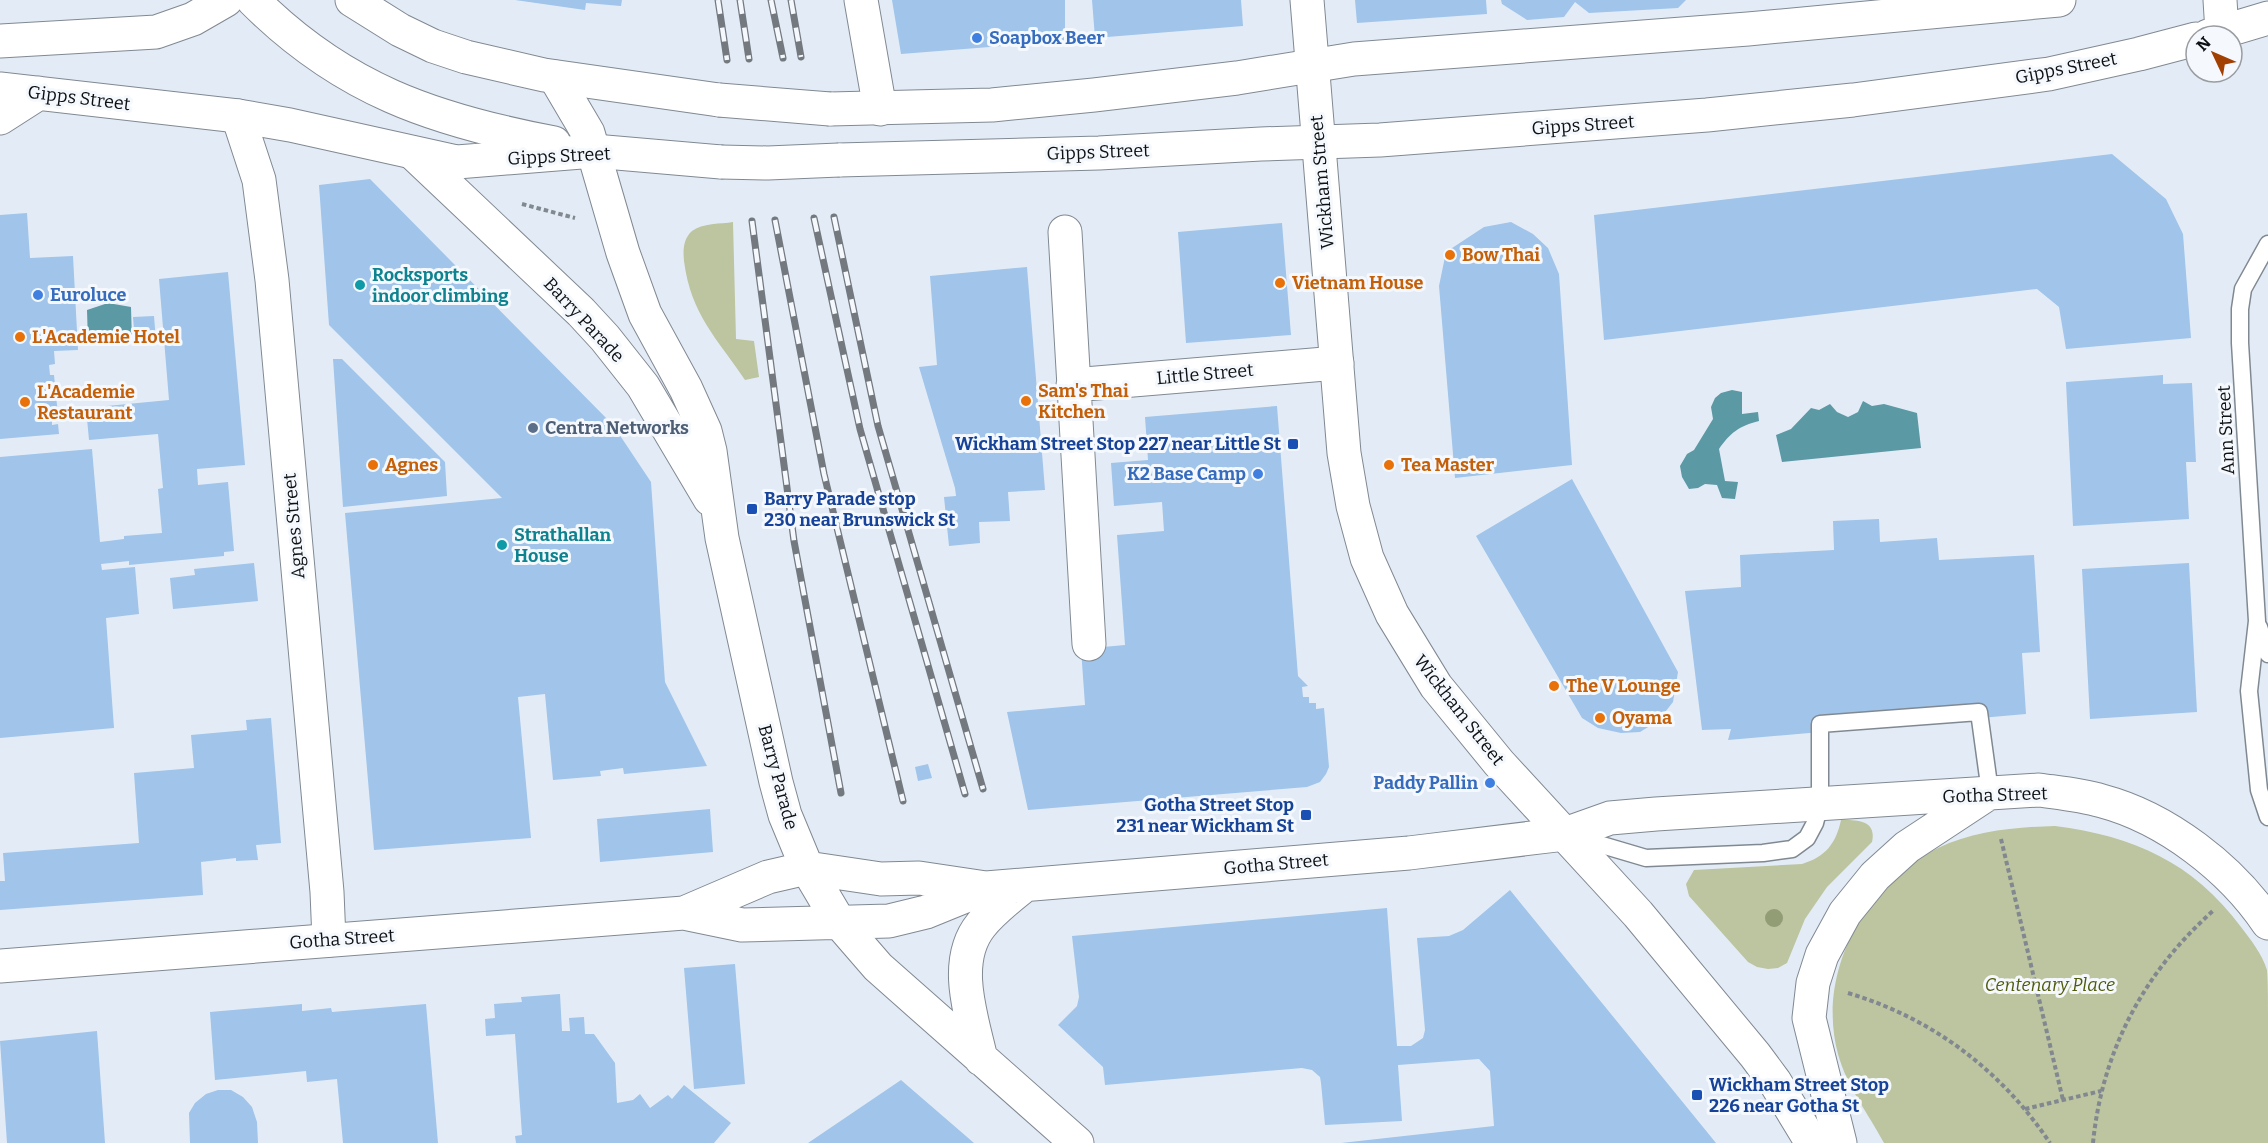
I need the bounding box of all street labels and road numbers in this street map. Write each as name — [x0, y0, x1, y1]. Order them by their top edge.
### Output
street label: Gipps Street — [2013, 47, 2119, 89]
street label: Gipps Street — [26, 81, 132, 115]
street label: Gipps Street — [1531, 110, 1636, 140]
street label: Wickham Street — [1305, 114, 1339, 250]
street label: Gipps Street — [1046, 139, 1150, 165]
street label: Gipps Street — [507, 142, 612, 170]
street label: Barry Parade — [539, 273, 629, 367]
street label: Little Street — [1156, 359, 1255, 389]
street label: Ann Street — [2213, 384, 2239, 475]
street label: Agnes Street — [278, 472, 310, 580]
street label: Wickham Street — [1409, 650, 1509, 770]
street label: Barry Parade — [753, 722, 803, 832]
street label: Gotha Street — [1942, 782, 2049, 808]
street label: Gotha Street — [1223, 848, 1330, 880]
street label: Gotha Street — [289, 924, 396, 954]

